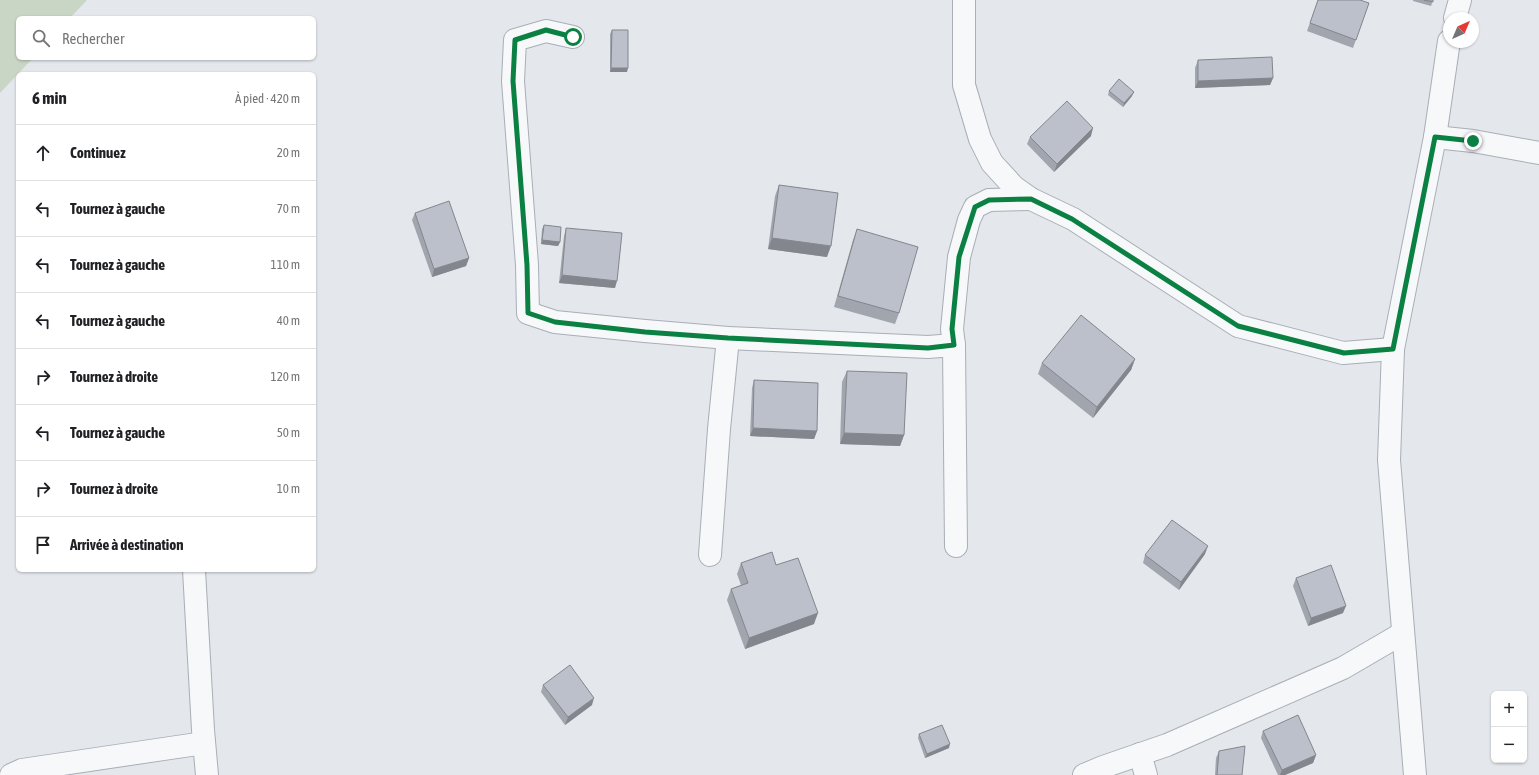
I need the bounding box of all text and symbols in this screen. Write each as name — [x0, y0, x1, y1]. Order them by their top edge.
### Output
north arrow — [1443, 12, 1479, 48]
search box — [16, 16, 316, 60]
icon: search — [30, 27, 52, 49]
route start — [564, 28, 582, 46]
text: Rechercher — [62, 30, 124, 47]
text: 6 min — [32, 88, 67, 108]
text: À pied · 420 m — [235, 91, 300, 106]
route end — [1464, 132, 1482, 150]
icon: ahead — [32, 142, 54, 164]
text: Continuez — [70, 144, 126, 161]
text: 20 m — [277, 145, 300, 160]
icon: left — [32, 198, 54, 220]
text: Tournez à gauche — [70, 200, 165, 217]
text: 70 m — [277, 201, 300, 216]
icon: left — [32, 254, 54, 276]
text: Tournez à gauche — [70, 256, 165, 273]
text: 110 m — [271, 257, 300, 272]
icon: left — [32, 310, 54, 332]
text: Tournez à gauche — [70, 312, 165, 329]
text: 40 m — [277, 313, 300, 328]
icon: right — [32, 366, 54, 388]
text: Tournez à droite — [70, 368, 158, 385]
text: 120 m — [271, 369, 300, 384]
icon: left — [32, 422, 54, 444]
text: Tournez à gauche — [70, 424, 165, 441]
text: 50 m — [277, 425, 300, 440]
icon: right — [32, 478, 54, 500]
text: Tournez à droite — [70, 480, 158, 497]
text: 10 m — [277, 481, 300, 496]
icon: arrive — [32, 534, 54, 556]
text: Arrivée à destination — [70, 536, 184, 553]
map controls — [1491, 691, 1527, 763]
button: + — [1491, 691, 1527, 727]
button: − — [1491, 727, 1527, 763]

